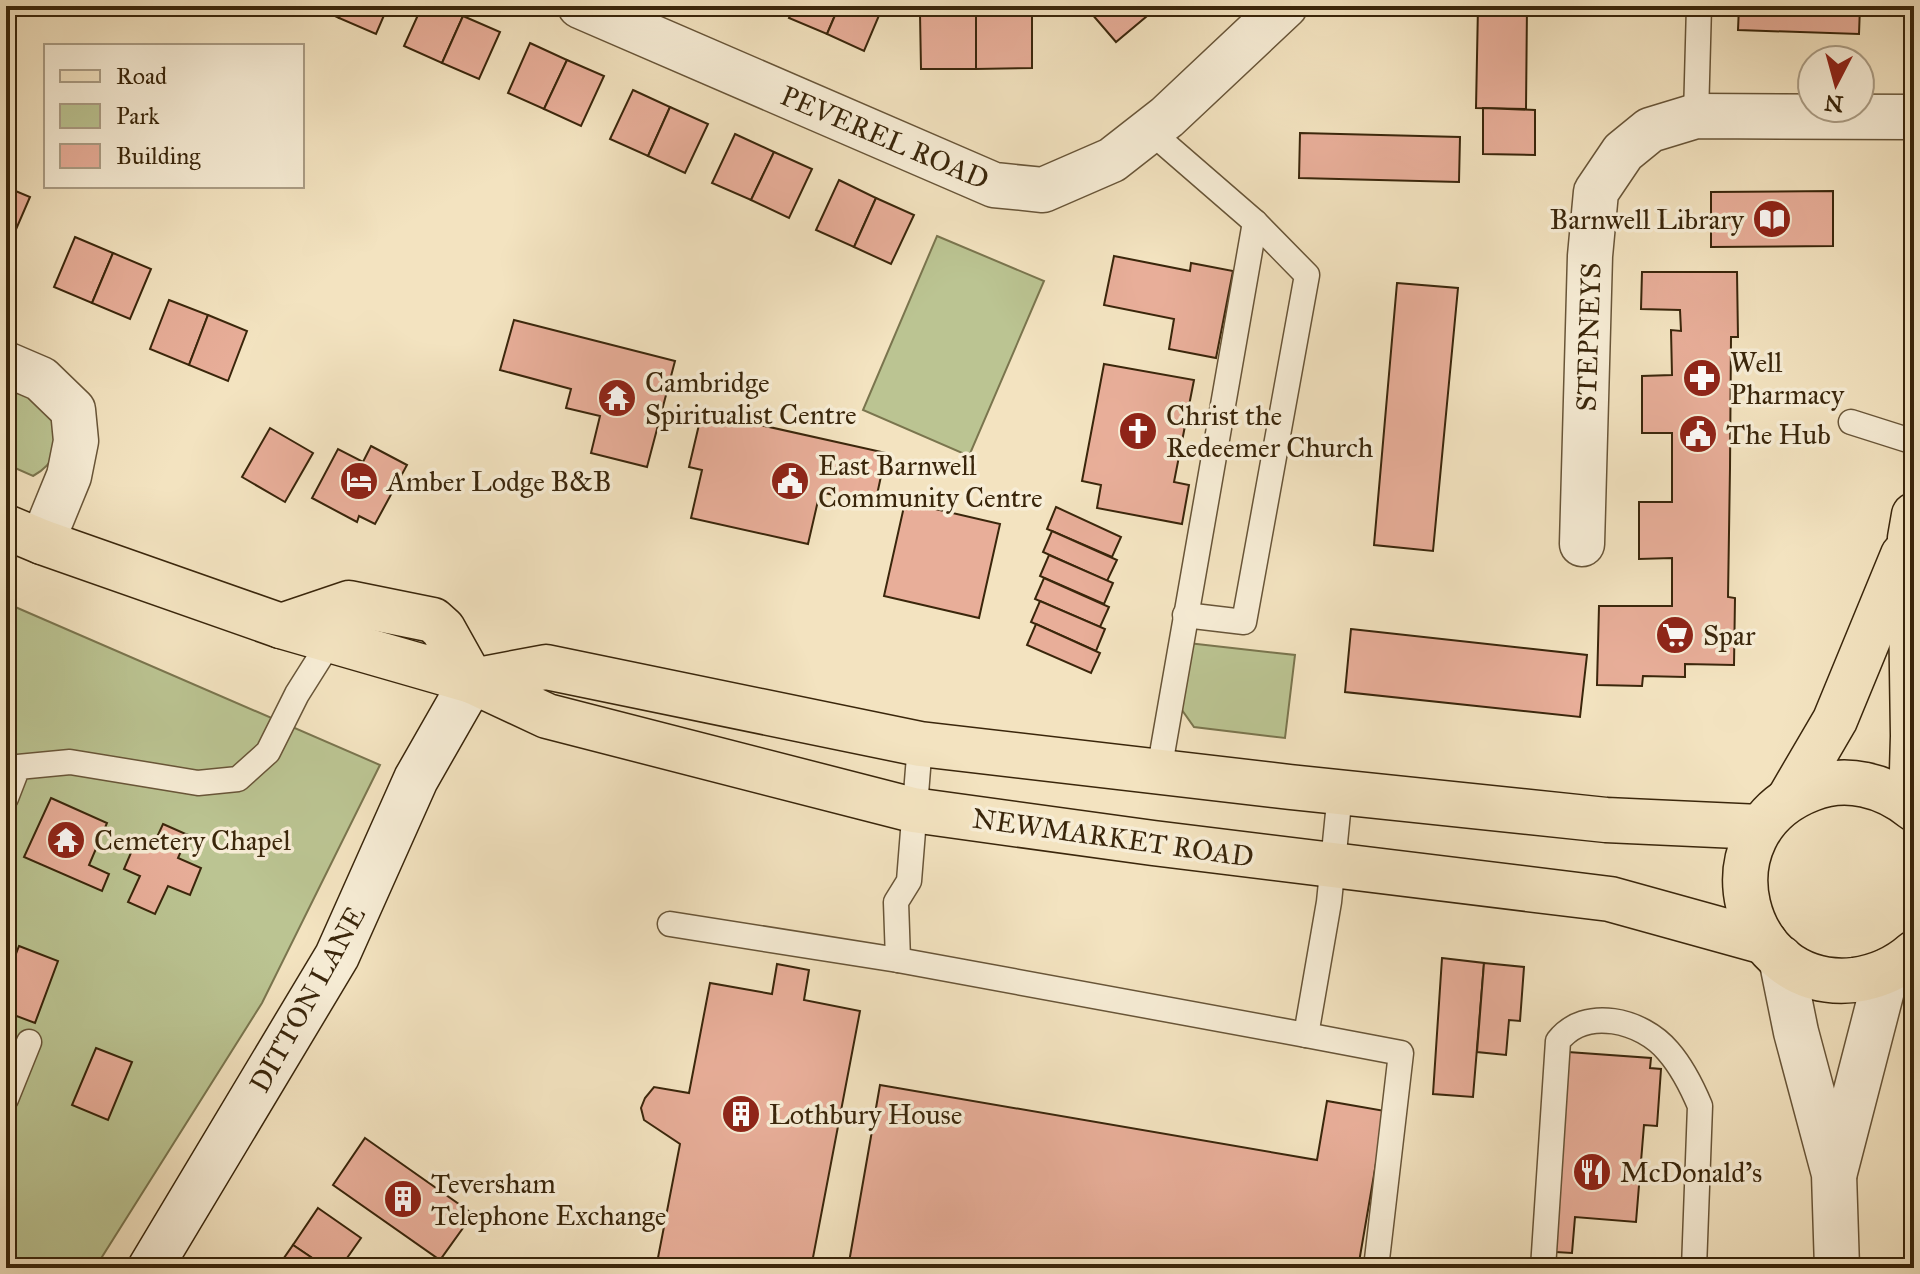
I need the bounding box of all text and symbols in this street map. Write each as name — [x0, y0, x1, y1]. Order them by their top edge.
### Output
legend — [44, 44, 304, 188]
north arrow — [1796, 44, 1876, 124]
text: Road — [116, 61, 167, 91]
street label: PEVEREL ROAD — [775, 78, 994, 197]
text: N — [1823, 89, 1845, 118]
text: Park — [116, 101, 160, 131]
text: Building — [116, 141, 201, 171]
library icon: Barnwell Library — [1751, 198, 1793, 240]
place label: Barnwell Library — [1550, 202, 1745, 237]
street label: STEPNEYS — [1568, 262, 1609, 412]
place label: Well Pharmacy — [1730, 345, 1845, 412]
pharmacy icon: Well Pharmacy — [1681, 357, 1723, 399]
place label: Cambridge Spiritualist Centre — [645, 365, 857, 432]
temple icon: Cambridge Spiritualist Centre — [596, 377, 638, 419]
place label: Christ the Redeemer Church — [1166, 398, 1374, 465]
church icon: Christ the Redeemer Church — [1117, 410, 1159, 452]
public building icon: The Hub — [1677, 413, 1719, 455]
place label: The Hub — [1726, 417, 1831, 452]
place label: East Barnwell Community Centre — [818, 448, 1043, 515]
hotel icon: Amber Lodge B&B — [338, 460, 380, 502]
public building icon: East Barnwell Community Centre — [769, 460, 811, 502]
place label: Amber Lodge B&B — [386, 464, 612, 499]
supermarket icon: Spar — [1654, 614, 1696, 656]
place label: Spar — [1703, 618, 1756, 653]
street label: NEWMARKET ROAD — [970, 800, 1256, 875]
temple icon: Cemetery Chapel — [45, 819, 87, 861]
place label: Cemetery Chapel — [94, 823, 291, 858]
street label: DITTON LANE — [242, 900, 373, 1098]
building icon: Lothbury House — [720, 1093, 762, 1135]
place label: Lothbury House — [769, 1097, 962, 1132]
restaurant icon: McDonald's — [1571, 1151, 1613, 1193]
place label: McDonald's — [1620, 1155, 1762, 1190]
place label: Teversham Telephone Exchange — [431, 1166, 667, 1233]
building icon: Teversham Telephone Exchange — [382, 1178, 424, 1220]

